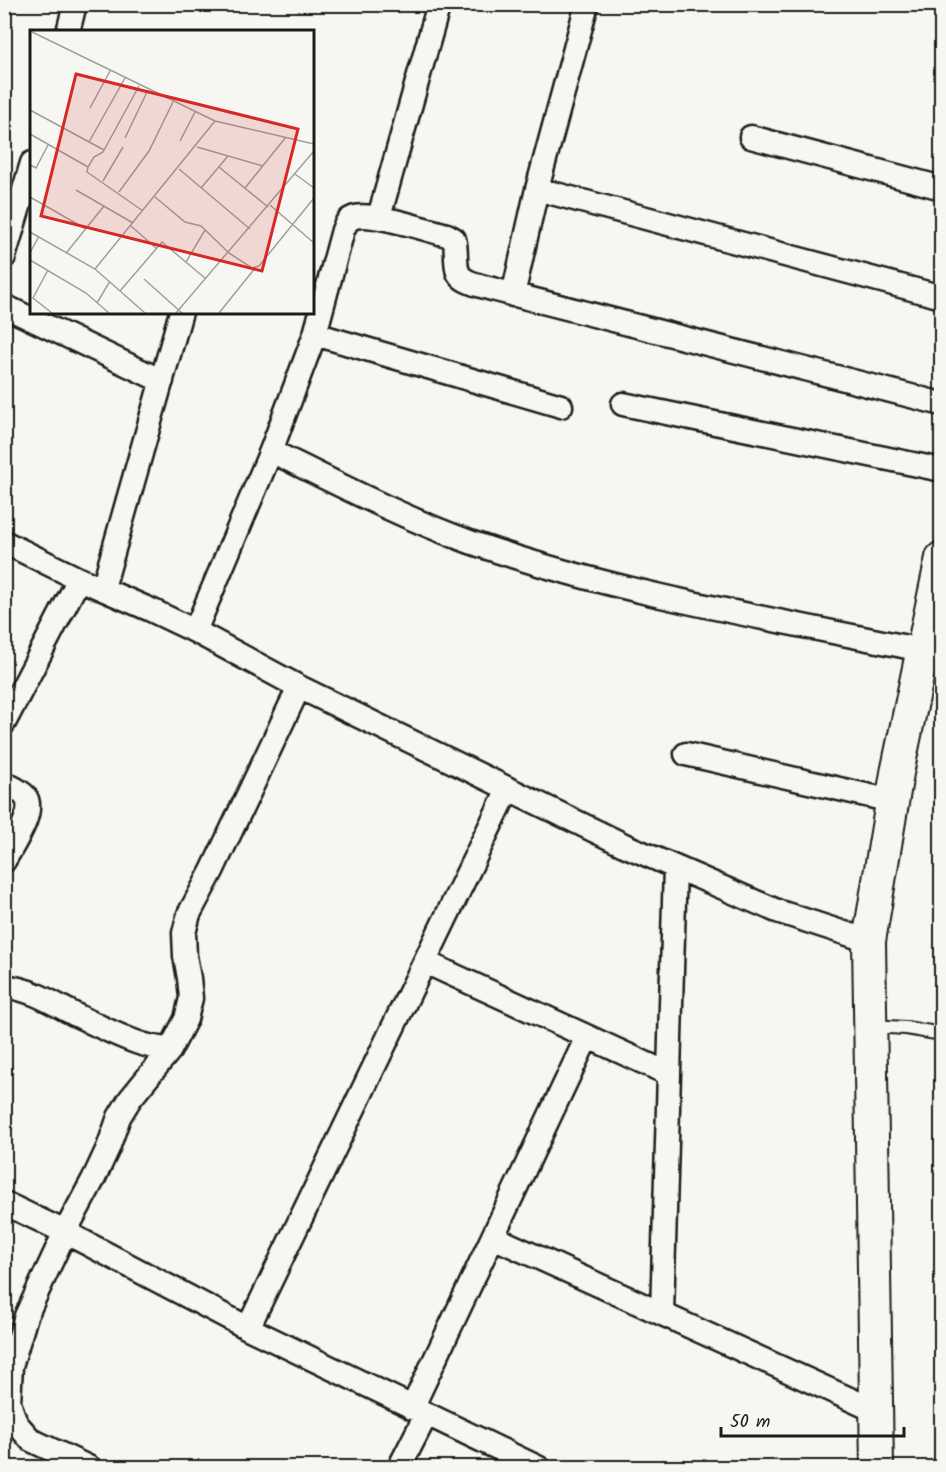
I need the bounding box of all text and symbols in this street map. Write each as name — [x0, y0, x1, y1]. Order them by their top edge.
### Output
inset map — [30, 30, 314, 314]
scale bar — [721, 1400, 904, 1438]
text: 50 m — [730, 1408, 770, 1437]

